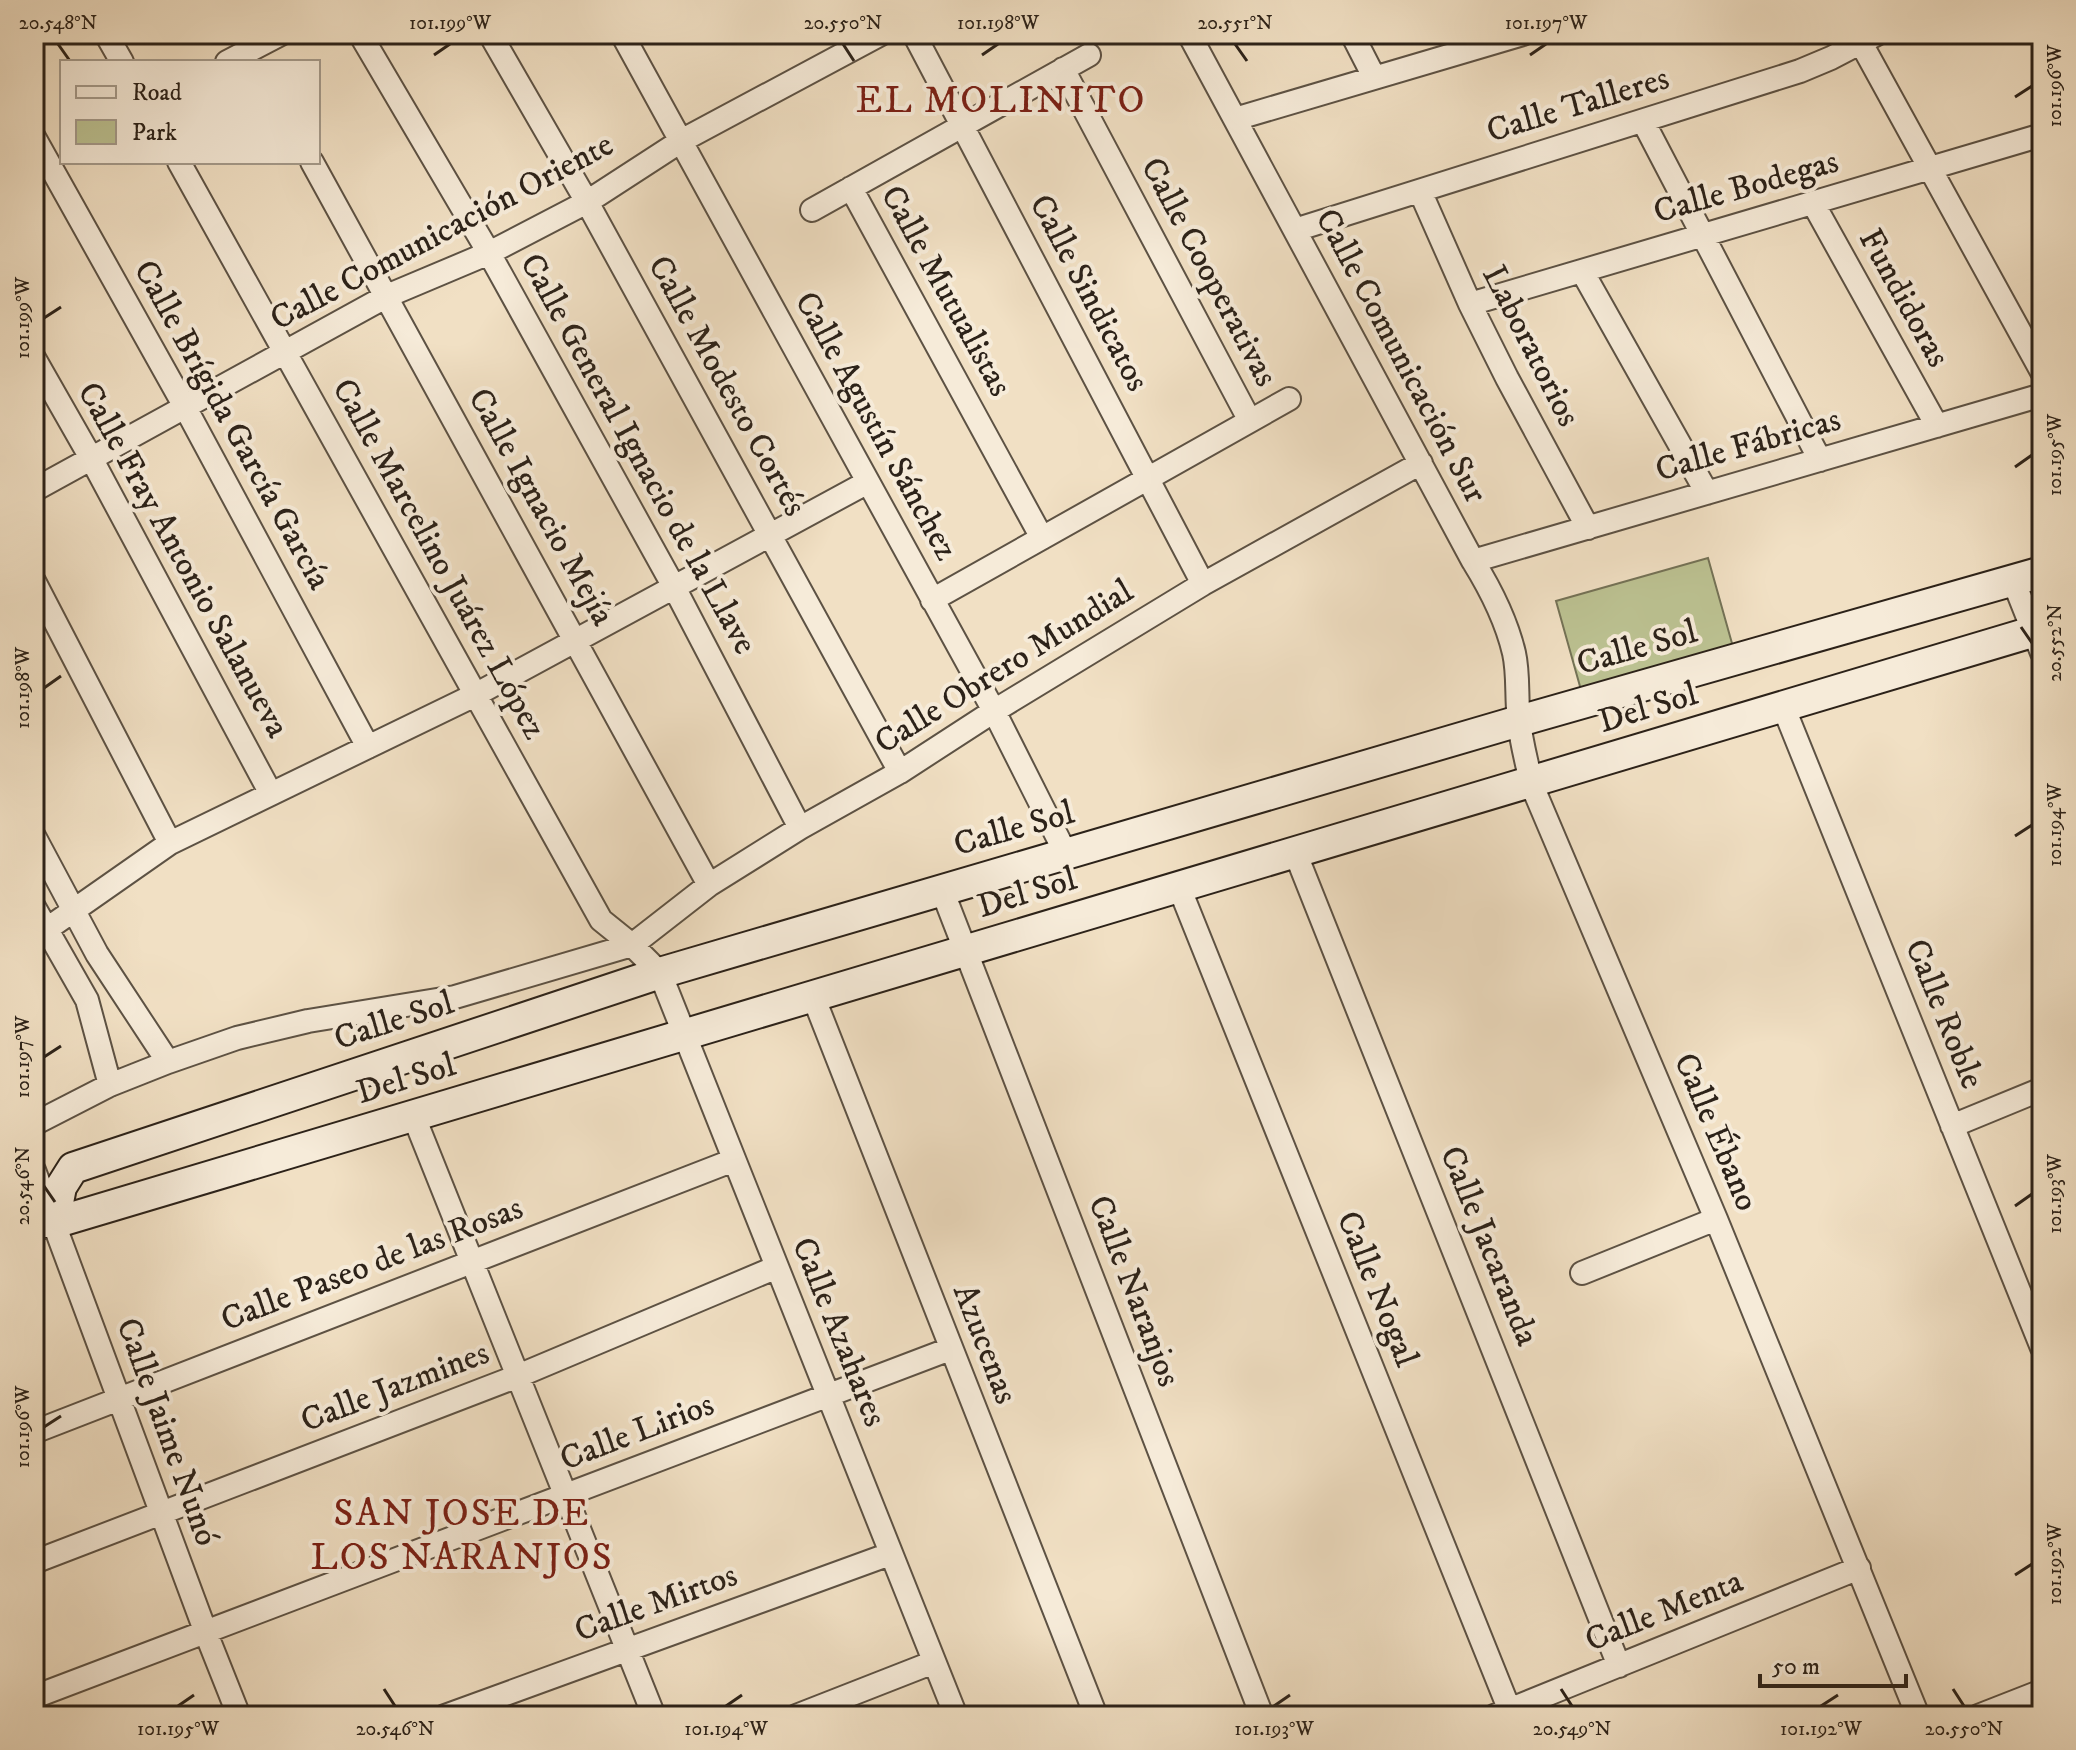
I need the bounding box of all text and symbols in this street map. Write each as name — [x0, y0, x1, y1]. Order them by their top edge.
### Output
text: 20.548°N — [19, 11, 97, 36]
text: 101.199°W — [409, 11, 492, 36]
text: 20.550°N — [804, 11, 882, 36]
text: 101.198°W — [957, 11, 1040, 36]
text: 20.551°N — [1197, 11, 1273, 36]
text: 101.197°W — [1505, 11, 1588, 36]
text: 101.196°W — [2043, 44, 2068, 127]
street label: Calle Talleres — [1482, 57, 1674, 153]
legend — [60, 60, 320, 164]
district label: EL MOLINITO — [856, 77, 1146, 125]
text: Road — [132, 78, 182, 108]
text: Park — [132, 118, 177, 148]
street label: Calle Comunicación Oriente — [263, 124, 621, 340]
street label: Calle Bodegas — [1649, 141, 1843, 233]
street label: Calle Cooperativas — [1131, 150, 1287, 394]
street label: Calle Mutualistas — [871, 178, 1021, 404]
street label: Calle Sindicatos — [1020, 188, 1158, 398]
street label: Calle Comunicación Sur — [1306, 202, 1497, 511]
street label: Fundidoras — [1849, 222, 1959, 374]
street label: Calle General Ignacio de la Llave — [510, 246, 766, 662]
street label: Calle Modesto Cortés — [638, 249, 816, 523]
street label: Calle Brígida García García — [124, 253, 340, 597]
street label: Laboratorios — [1473, 259, 1589, 433]
text: 101.199°W — [11, 276, 36, 359]
street label: Calle Agustín Sánchez — [785, 284, 967, 568]
street label: Calle Marcelino Juárez López — [322, 372, 556, 747]
street label: Calle Fray Antonio Salanueva — [68, 375, 299, 745]
street label: Calle Ignacio Mejía — [458, 381, 624, 633]
street label: Calle Fábricas — [1651, 399, 1845, 491]
text: 101.195°W — [2043, 413, 2068, 496]
street label: Calle Obrero Mundial — [867, 570, 1142, 763]
text: 20.552°N — [2043, 604, 2068, 682]
street label: Calle Sol — [1572, 611, 1703, 685]
text: 101.198°W — [11, 646, 36, 729]
street label: Del Sol — [1593, 673, 1703, 743]
text: 101.194°W — [2043, 783, 2068, 867]
street label: Calle Sol — [949, 792, 1080, 866]
street label: Del Sol — [972, 858, 1082, 928]
street label: Calle Roble — [1895, 933, 1993, 1095]
street label: Calle Sol — [329, 982, 460, 1060]
text: 101.197°W — [11, 1015, 36, 1098]
street label: Del Sol — [351, 1044, 461, 1114]
street label: Calle Ébano — [1664, 1047, 1768, 1217]
street label: Calle Jacaranda — [1430, 1140, 1548, 1352]
text: 20.546°N — [11, 1147, 36, 1225]
text: 101.193°W — [2043, 1154, 2068, 1234]
street label: Calle Paseo de las Rosas — [215, 1187, 529, 1341]
street label: Calle Naranjos — [1078, 1190, 1190, 1392]
street label: Calle Nogal — [1327, 1205, 1427, 1373]
street label: Calle Azahares — [782, 1231, 896, 1433]
street label: Azucenas — [943, 1278, 1027, 1410]
street label: Calle Jaime Nunó — [106, 1312, 228, 1552]
street label: Calle Jazmines — [295, 1332, 495, 1442]
street label: Calle Lirios — [554, 1383, 720, 1481]
text: 101.196°W — [11, 1385, 36, 1468]
district label: SAN JOSE DE LOS NARANJOS — [310, 1490, 614, 1582]
text: 101.192°W — [2043, 1522, 2068, 1605]
street label: Calle Mirtos — [569, 1554, 743, 1652]
street label: Calle Menta — [1579, 1560, 1749, 1662]
scale bar — [1760, 1638, 1906, 1688]
text: 50 m — [1772, 1652, 1820, 1682]
text: 101.195°W — [137, 1717, 220, 1742]
text: 20.546°N — [356, 1717, 434, 1742]
text: 101.194°W — [684, 1717, 768, 1742]
text: 101.193°W — [1234, 1717, 1314, 1742]
text: 20.549°N — [1533, 1717, 1611, 1742]
text: 101.192°W — [1780, 1717, 1863, 1742]
text: 20.550°N — [1925, 1717, 2003, 1742]

